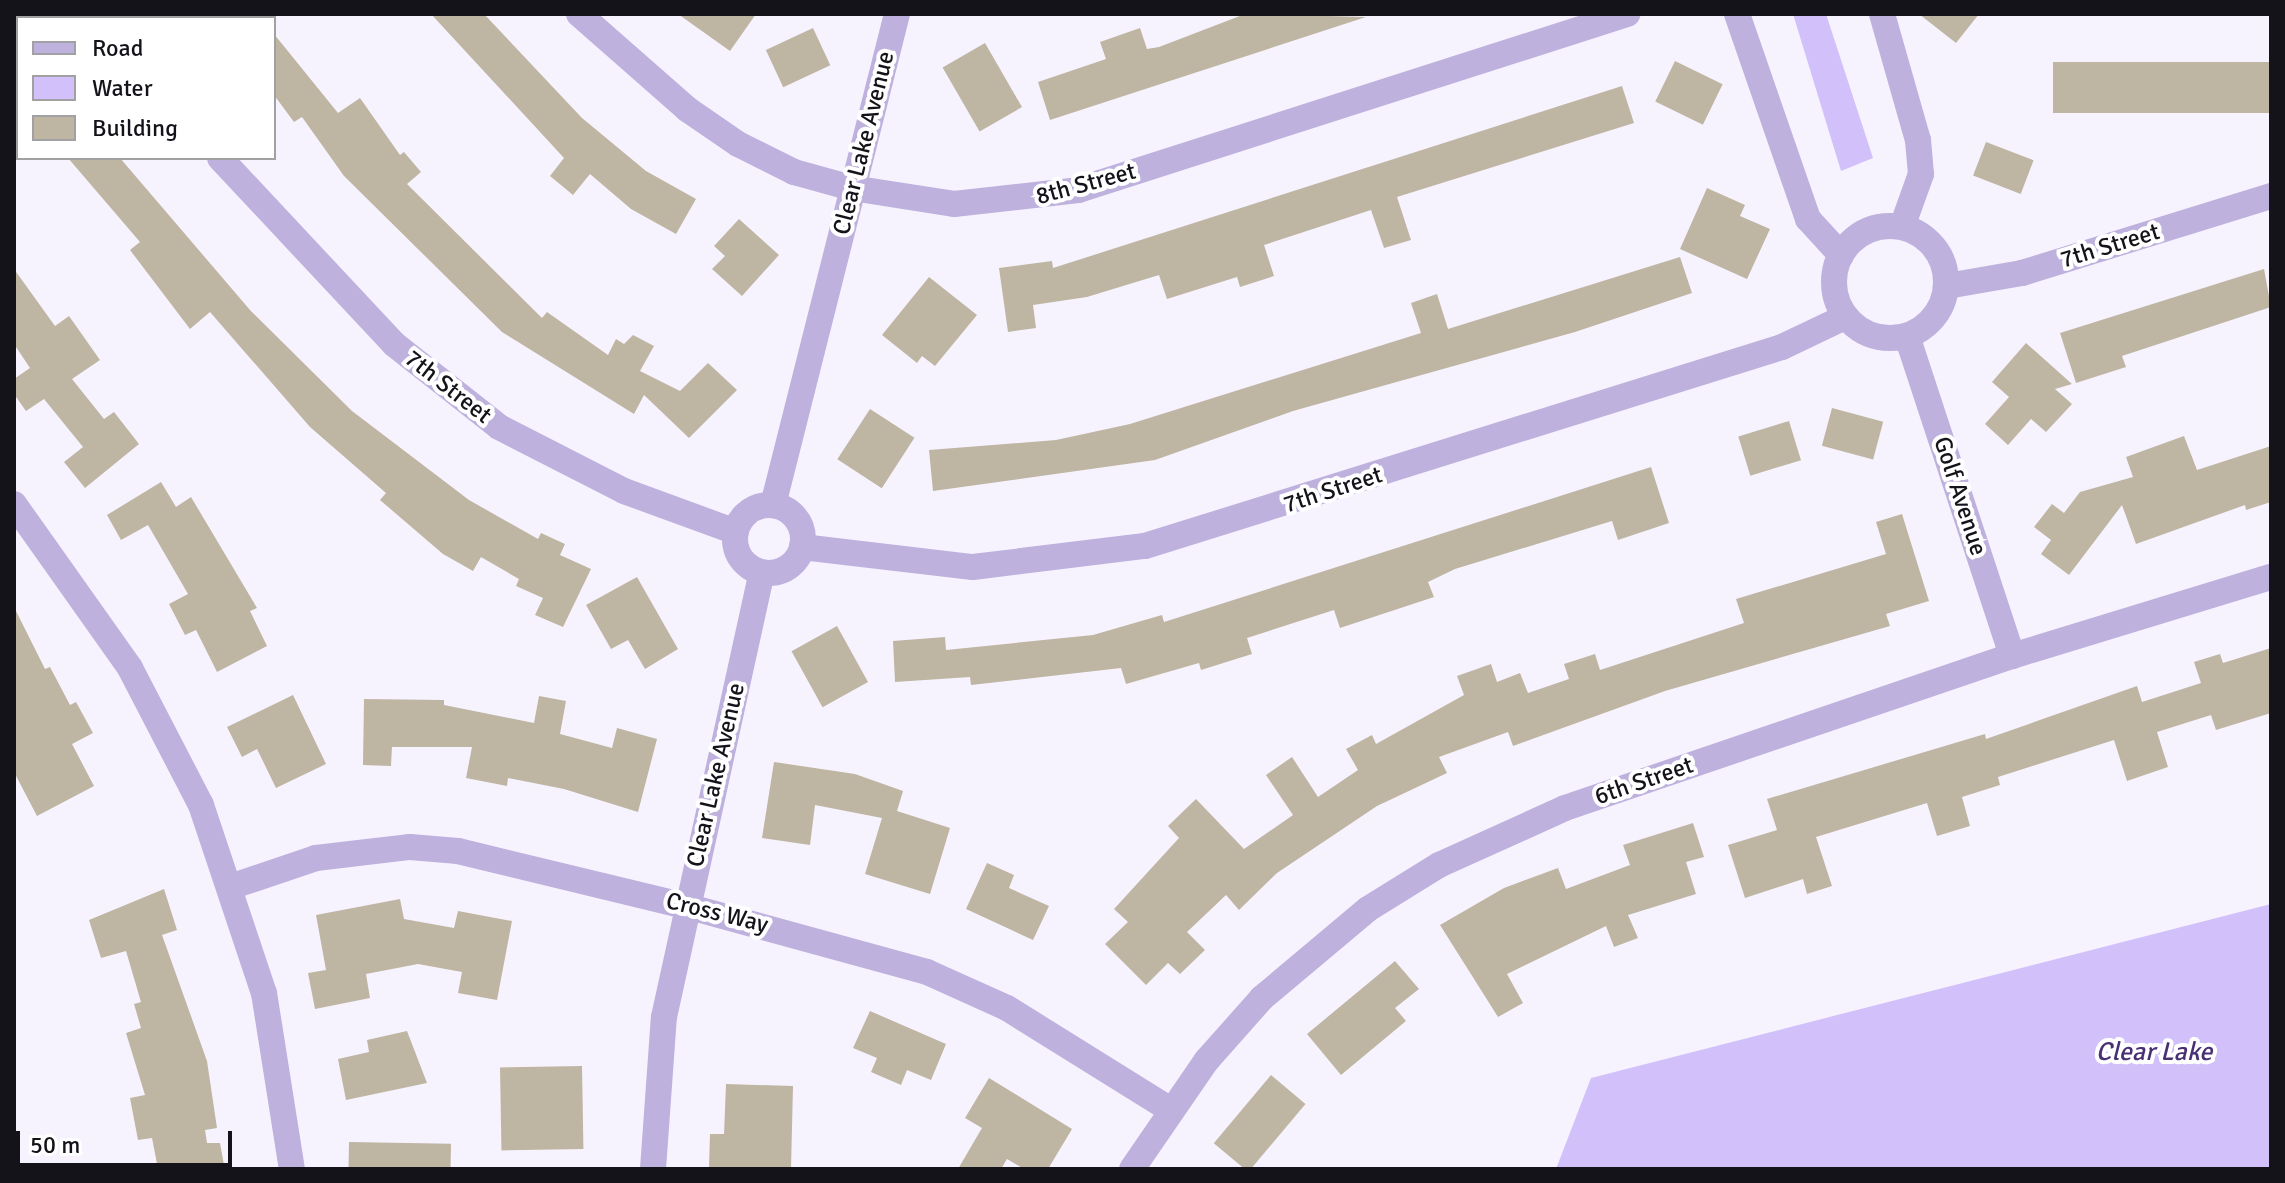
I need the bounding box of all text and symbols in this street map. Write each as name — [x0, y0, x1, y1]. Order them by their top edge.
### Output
legend — [16, 16, 276, 160]
text: Road — [92, 33, 143, 63]
street label: Clear Lake Avenue — [827, 48, 901, 238]
text: Water — [92, 73, 152, 103]
text: Building — [92, 113, 178, 143]
street label: 8th Street — [1033, 157, 1139, 211]
street label: 7th Street — [2057, 217, 2163, 275]
street label: 7th Street — [399, 344, 497, 430]
street label: Golf Avenue — [1927, 433, 1993, 559]
street label: 7th Street — [1280, 461, 1386, 519]
street label: Clear Lake Avenue — [681, 680, 751, 870]
street label: 6th Street — [1591, 751, 1697, 811]
street label: Cross Way — [663, 886, 771, 940]
water label: Clear Lake — [2096, 1037, 2212, 1069]
scale bar — [20, 1115, 236, 1165]
text: 50 m — [30, 1130, 80, 1160]

